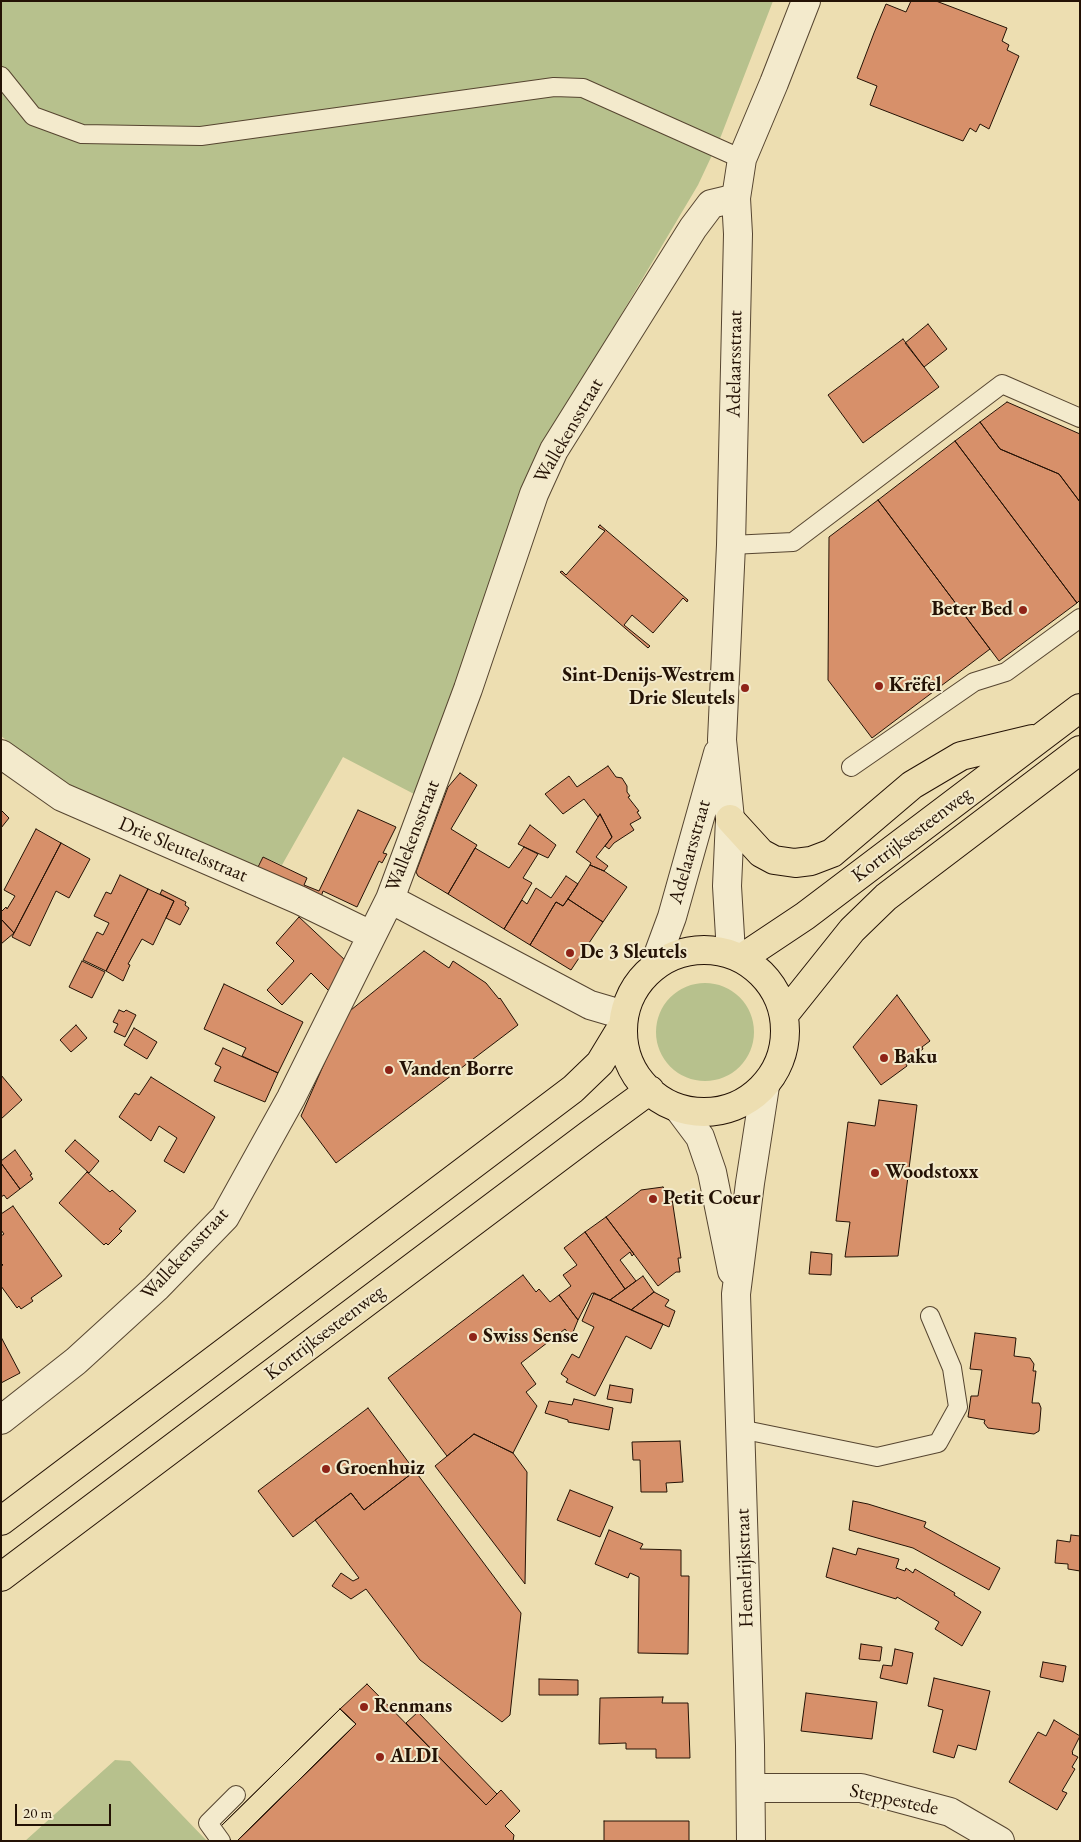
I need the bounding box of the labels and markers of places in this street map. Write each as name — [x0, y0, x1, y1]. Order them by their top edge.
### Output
place label: Beter Bed — [931, 598, 1013, 622]
marker: Beter Bed — [1017, 604, 1029, 616]
place label: Sint-Denijs-Westrem Drie Sleutels — [562, 664, 735, 711]
place label: Krëfel — [889, 674, 941, 698]
marker: Krëfel — [873, 680, 885, 692]
marker: Sint-Denijs-Westrem Drie Sleutels — [739, 682, 751, 694]
place label: De 3 Sleutels — [580, 941, 687, 965]
marker: De 3 Sleutels — [564, 947, 576, 959]
place label: Baku — [894, 1046, 937, 1070]
marker: Baku — [878, 1052, 890, 1064]
place label: Vanden Borre — [399, 1058, 513, 1082]
marker: Vanden Borre — [383, 1064, 395, 1076]
place label: Woodstoxx — [885, 1161, 979, 1185]
marker: Woodstoxx — [869, 1167, 881, 1179]
place label: Petit Coeur — [663, 1187, 760, 1211]
marker: Petit Coeur — [647, 1193, 659, 1205]
place label: Swiss Sense — [483, 1325, 578, 1349]
marker: Swiss Sense — [467, 1331, 479, 1343]
place label: Groenhuiz — [336, 1457, 425, 1481]
marker: Groenhuiz — [320, 1463, 332, 1475]
place label: Renmans — [374, 1695, 452, 1719]
marker: Renmans — [358, 1701, 370, 1713]
place label: ALDI — [390, 1745, 438, 1769]
marker: ALDI — [374, 1751, 386, 1763]

